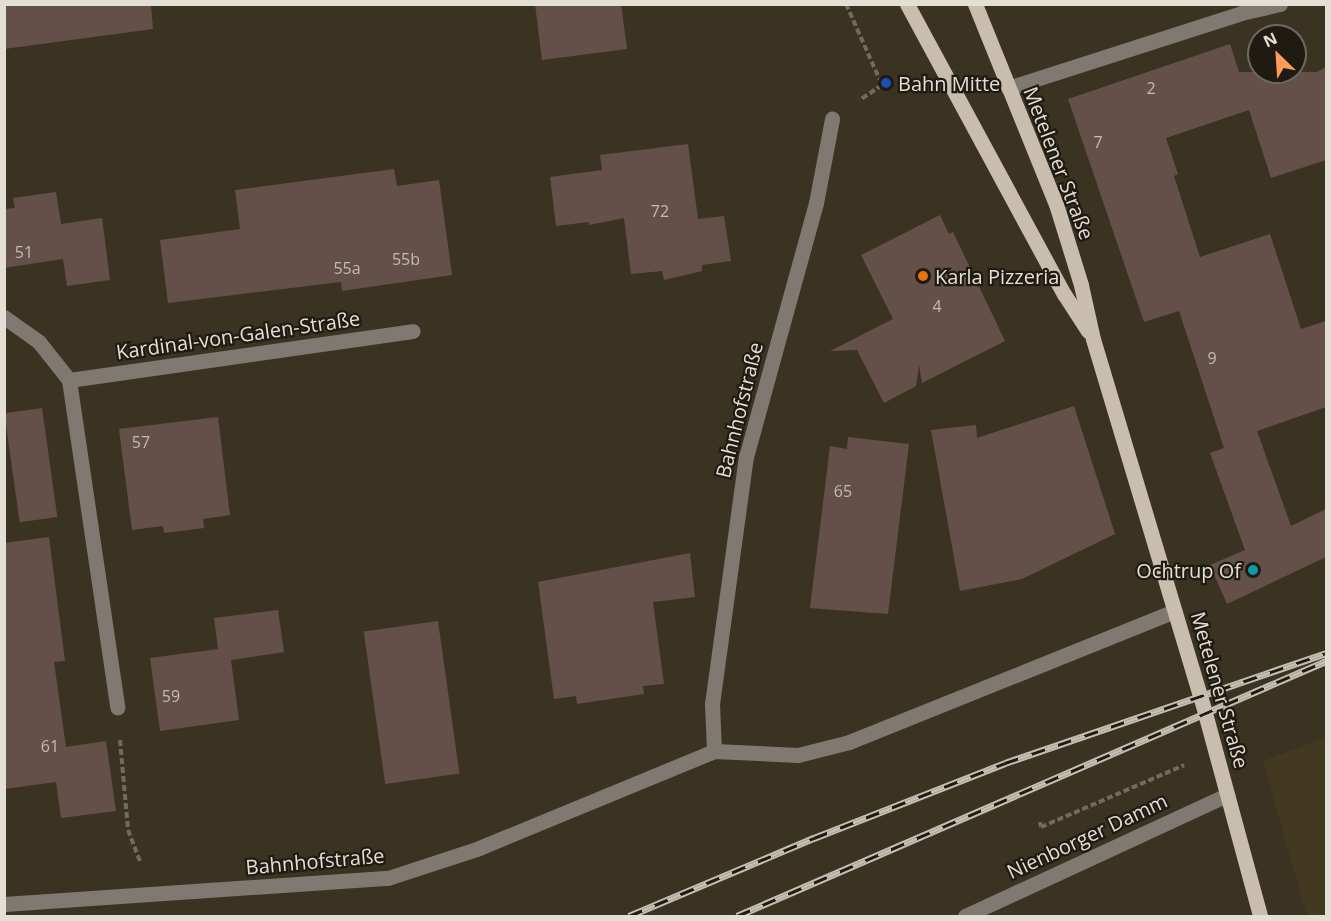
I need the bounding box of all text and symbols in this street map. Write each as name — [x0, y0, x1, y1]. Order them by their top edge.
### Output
north arrow — [1247, 24, 1307, 84]
text: N — [1260, 27, 1281, 52]
place label: Bahn Mitte — [898, 71, 1000, 95]
marker: Bahn Mitte — [879, 76, 893, 90]
house number: 2 — [1146, 78, 1156, 98]
street label: Metelener Straße — [1019, 83, 1099, 243]
house number: 7 — [1093, 132, 1103, 152]
house number: 72 — [651, 201, 669, 221]
house number: 51 — [15, 242, 33, 262]
house number: 55b — [392, 249, 420, 269]
house number: 55a — [333, 258, 361, 278]
place label: Karla Pizzeria — [935, 264, 1059, 288]
marker: Karla Pizzeria — [916, 269, 930, 283]
house number: 4 — [932, 296, 942, 316]
street label: Kardinal-von-Galen-Straße — [114, 306, 362, 364]
street label: Bahnhofstraße — [711, 340, 767, 480]
house number: 9 — [1207, 348, 1217, 368]
house number: 57 — [132, 432, 150, 452]
house number: 65 — [834, 481, 852, 501]
place label: Ochtrup Of — [1136, 558, 1241, 582]
marker: Ochtrup Of — [1246, 563, 1260, 577]
street label: Metelener Straße — [1186, 609, 1254, 771]
house number: 59 — [162, 686, 180, 706]
house number: 61 — [41, 736, 59, 756]
street label: Nienborger Damm — [1003, 788, 1171, 884]
street label: Bahnhofstraße — [245, 843, 385, 879]

